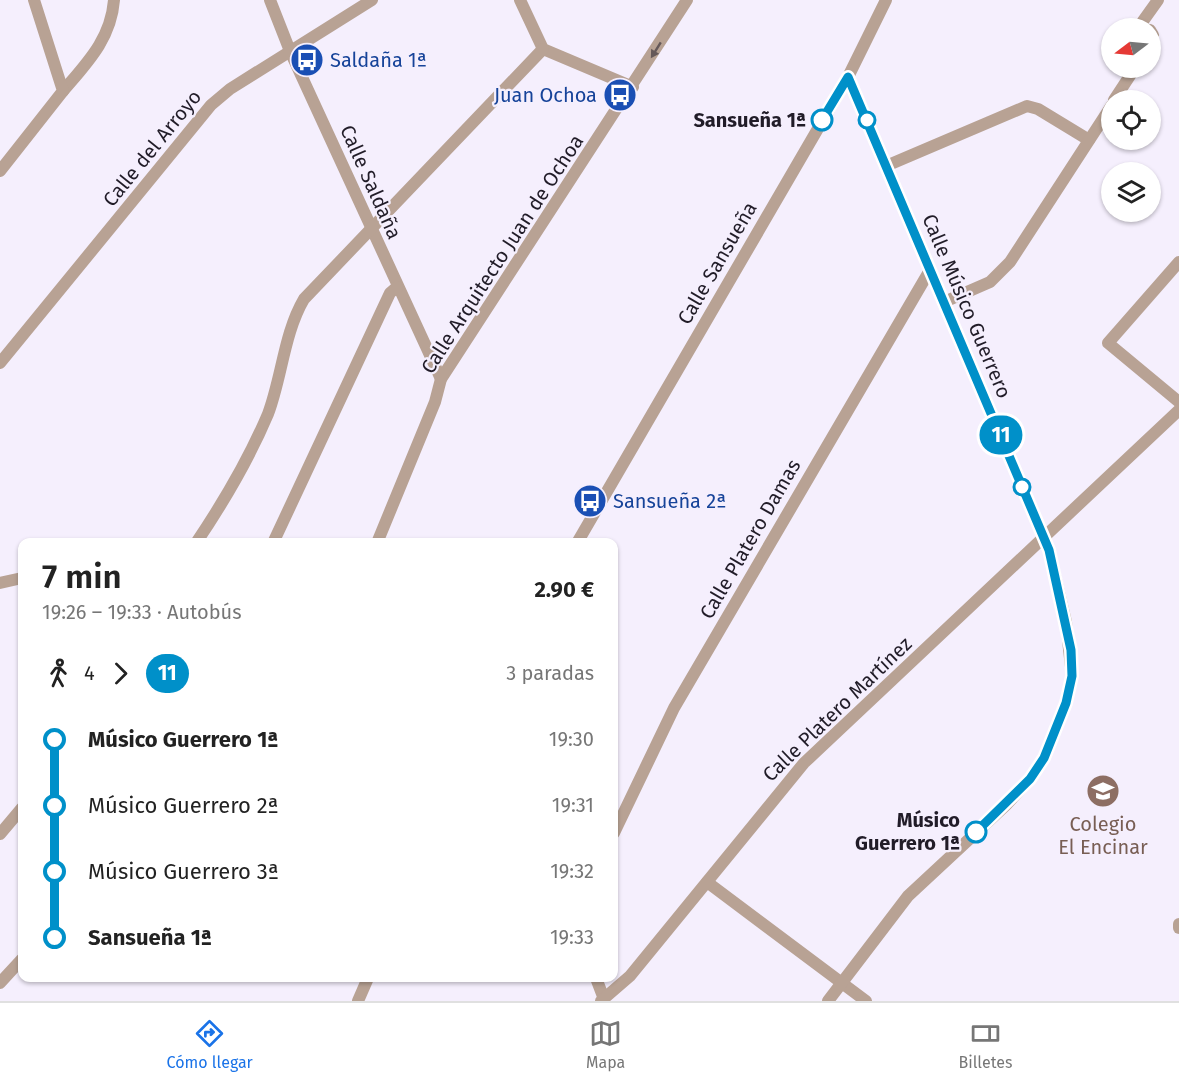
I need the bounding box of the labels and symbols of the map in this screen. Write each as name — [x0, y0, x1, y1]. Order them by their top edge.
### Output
north arrow — [1101, 18, 1161, 78]
bus stop icon: Saldaña 1ª — [289, 42, 325, 78]
one-way arrow — [650, 42, 661, 58]
place label: Saldaña 1ª — [330, 48, 427, 72]
bus stop icon: Juan Ochoa — [602, 77, 638, 113]
place label: Juan Ochoa — [494, 83, 597, 107]
street label: Calle del Arroyo — [98, 85, 206, 211]
place label: Sansueña 1ª — [693, 108, 806, 132]
marker: Sansueña 1ª — [811, 109, 833, 131]
unlabelled marker — [858, 111, 876, 129]
street label: Calle Saldaña — [335, 121, 407, 243]
street label: Calle Arquitecto Juan de Ochoa — [416, 130, 588, 378]
street label: Calle Sansueña — [672, 197, 762, 329]
street label: Calle Músico Guerrero — [917, 210, 1017, 402]
line badge: 11 — [974, 416, 1028, 454]
street label: Calle Platero Damas — [695, 455, 805, 623]
unlabelled marker — [1013, 478, 1031, 496]
bus stop icon: Sansueña 2ª — [572, 483, 608, 519]
place label: Sansueña 2ª — [613, 489, 726, 513]
street label: Calle Platero Martínez — [758, 632, 917, 786]
school or university icon: Colegio El Encinar — [1085, 773, 1121, 809]
place label: Músico Guerrero 1ª — [855, 808, 960, 855]
place label: Colegio El Encinar — [1058, 812, 1148, 859]
marker: Músico Guerrero 1ª — [965, 821, 987, 843]

